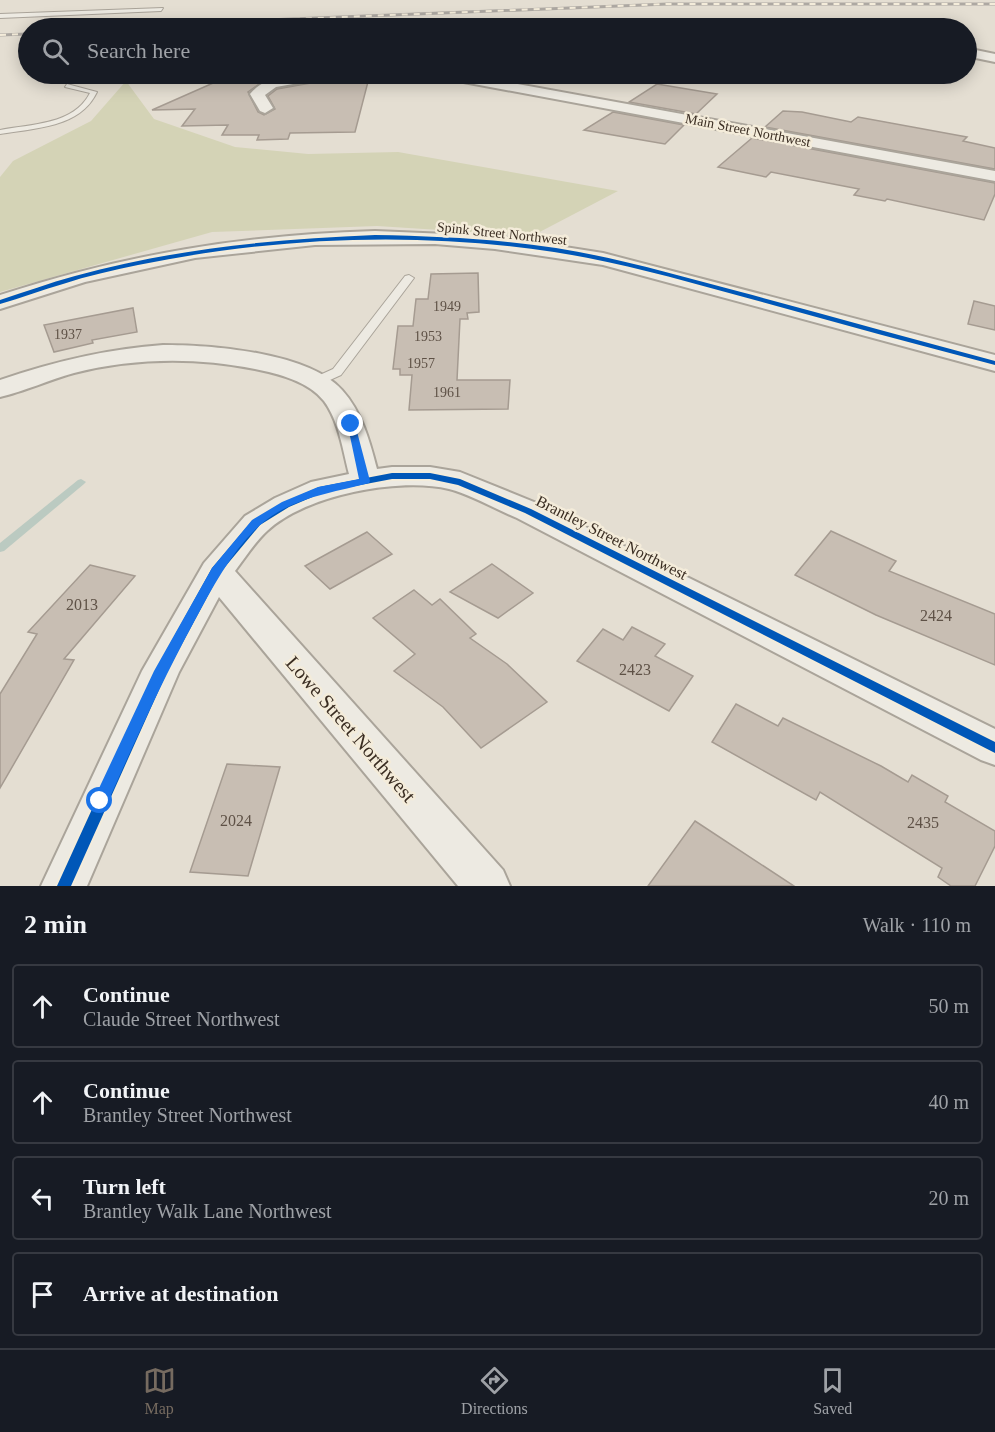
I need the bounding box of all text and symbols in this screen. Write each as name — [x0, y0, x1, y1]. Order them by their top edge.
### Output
search box — [18, 18, 977, 84]
icon: search — [39, 35, 72, 68]
text: Search here — [87, 38, 190, 63]
street label: Main Street Northwest — [684, 111, 812, 150]
street label: Spink Street Northwest — [436, 219, 568, 248]
house number: 1949 — [433, 299, 461, 314]
house number: 1937 — [54, 327, 82, 342]
house number: 1953 — [414, 329, 442, 344]
house number: 1957 — [407, 356, 435, 371]
house number: 1961 — [433, 385, 461, 400]
route end — [337, 410, 363, 436]
street label: Brantley Street Northwest — [533, 492, 691, 584]
house number: 2013 — [66, 596, 98, 613]
house number: 2424 — [920, 607, 952, 624]
street label: Lowe Street Northwest — [282, 652, 420, 807]
house number: 2423 — [619, 661, 651, 678]
route start — [86, 787, 112, 813]
house number: 2024 — [220, 812, 252, 829]
house number: 2435 — [907, 814, 939, 831]
text: 2 min — [24, 910, 87, 939]
text: Walk · 110 m — [863, 914, 971, 936]
text: Continue — [83, 982, 170, 1007]
icon: ahead — [26, 990, 59, 1023]
text: 50 m — [928, 995, 969, 1017]
text: Claude Street Northwest — [83, 1008, 280, 1030]
text: Continue — [83, 1078, 170, 1103]
icon: ahead — [26, 1086, 59, 1119]
text: 40 m — [928, 1091, 969, 1113]
text: Brantley Street Northwest — [83, 1104, 292, 1126]
text: Turn left — [83, 1174, 166, 1199]
icon: left — [26, 1182, 59, 1215]
text: 20 m — [928, 1187, 969, 1209]
text: Brantley Walk Lane Northwest — [83, 1200, 332, 1222]
icon: arrive — [26, 1278, 59, 1311]
text: Arrive at destination — [83, 1281, 279, 1306]
tab: Map — [143, 1364, 176, 1418]
tab: Directions — [461, 1364, 528, 1418]
tab: Saved — [813, 1364, 852, 1418]

